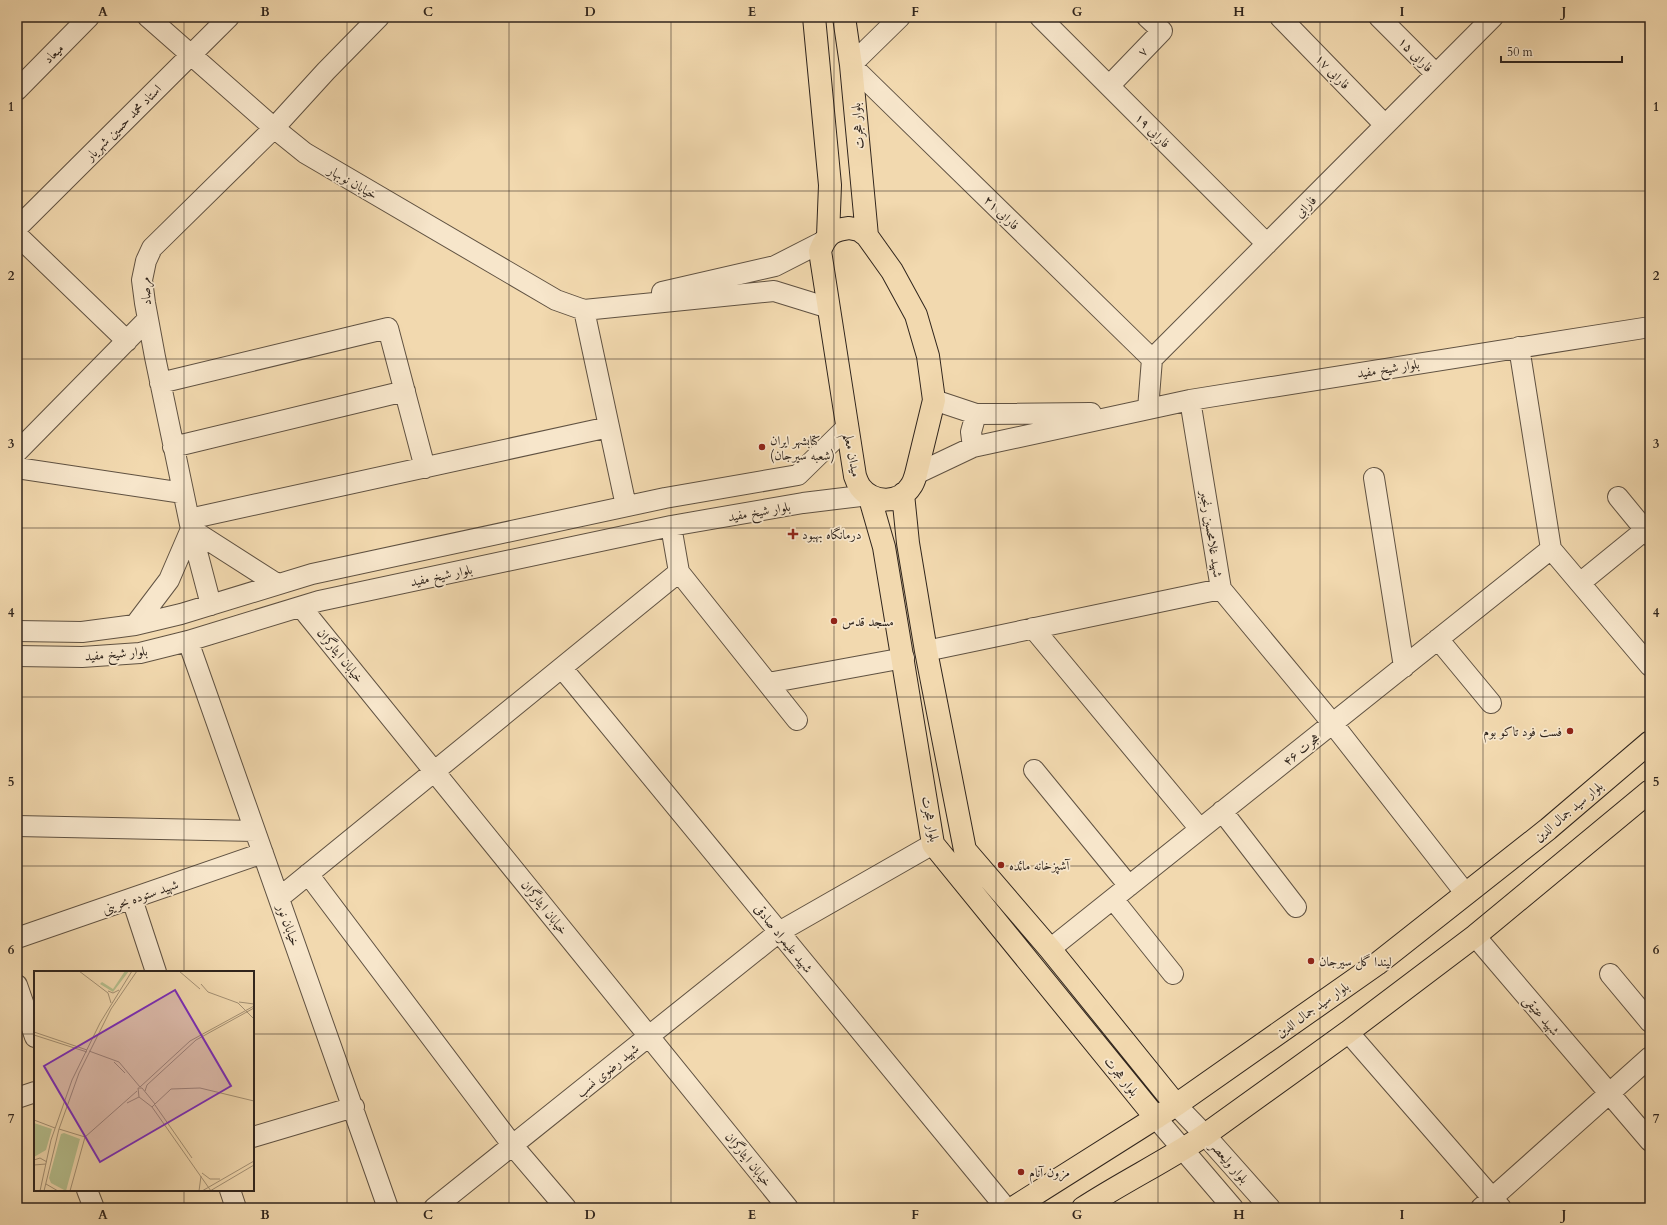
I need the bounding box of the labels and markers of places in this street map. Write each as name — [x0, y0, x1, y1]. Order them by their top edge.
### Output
place label: کتابشهر ایران (شعبه سیرجان) — [770, 432, 835, 465]
marker: کتابشهر ایران (شعبه سیرجان) — [757, 442, 767, 452]
place label: درمانگاه بهبود — [802, 526, 862, 544]
marker: درمانگاه بهبود — [787, 528, 799, 540]
place label: مسجد قدس — [842, 613, 894, 631]
marker: مسجد قدس — [829, 616, 839, 626]
place label: فست فود تاکو بوم — [1483, 723, 1562, 743]
marker: فست فود تاکو بوم — [1565, 726, 1575, 736]
place label: آشپزخانه مائده — [1009, 857, 1071, 875]
marker: آشپزخانه مائده — [996, 860, 1006, 870]
place label: لیندا گل سیرجان — [1319, 953, 1392, 971]
marker: لیندا گل سیرجان — [1306, 956, 1316, 966]
place label: مزون آنام — [1029, 1164, 1070, 1184]
marker: مزون آنام — [1016, 1167, 1026, 1177]

